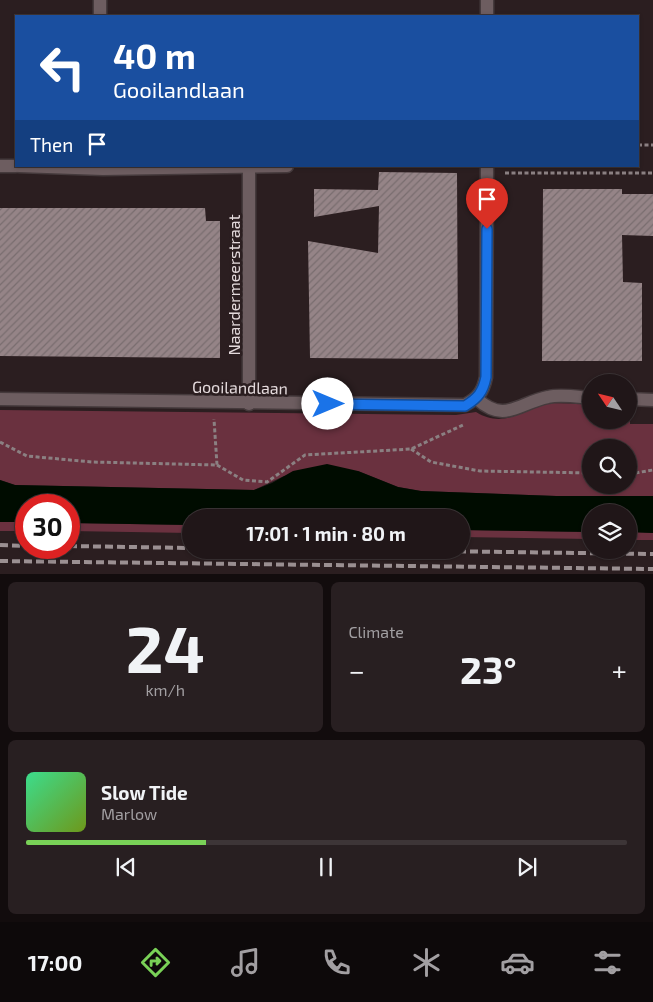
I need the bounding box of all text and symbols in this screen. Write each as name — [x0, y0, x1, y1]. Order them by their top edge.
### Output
text: 40 m — [113, 34, 196, 76]
icon: left — [30, 35, 95, 100]
text: Gooilandlaan — [113, 76, 245, 102]
icon: arrive — [83, 130, 111, 158]
text: Then — [30, 133, 73, 156]
pin — [466, 178, 508, 229]
icon: arrive — [473, 185, 501, 213]
street label: Naardermeerstraat — [224, 214, 243, 356]
north arrow — [582, 374, 638, 429]
map controls — [582, 374, 637, 559]
street label: Gooilandlaan — [192, 377, 288, 397]
position arrow — [301, 377, 353, 429]
button: search — [582, 439, 637, 494]
speed limit sign: 30 — [15, 494, 80, 559]
button: layers — [582, 504, 637, 559]
text: 17:01 · 1 min · 80 m — [246, 522, 406, 545]
text: 24 — [126, 608, 205, 686]
text: Climate — [349, 622, 404, 641]
text: 23° — [460, 646, 517, 692]
text: − — [349, 653, 365, 687]
text: + — [612, 653, 627, 687]
text: km/h — [145, 680, 185, 699]
text: Slow Tide — [101, 781, 188, 804]
text: Marlow — [101, 804, 157, 823]
icon: previous — [112, 853, 140, 881]
icon: pause — [312, 853, 340, 881]
icon: next — [513, 853, 541, 881]
icon: directions — [138, 945, 173, 980]
icon: music — [228, 945, 263, 980]
icon: phone — [319, 945, 354, 980]
icon: climate — [409, 945, 444, 980]
icon: car — [500, 945, 535, 980]
icon: filters — [590, 945, 625, 980]
text: 17:00 — [28, 949, 82, 975]

